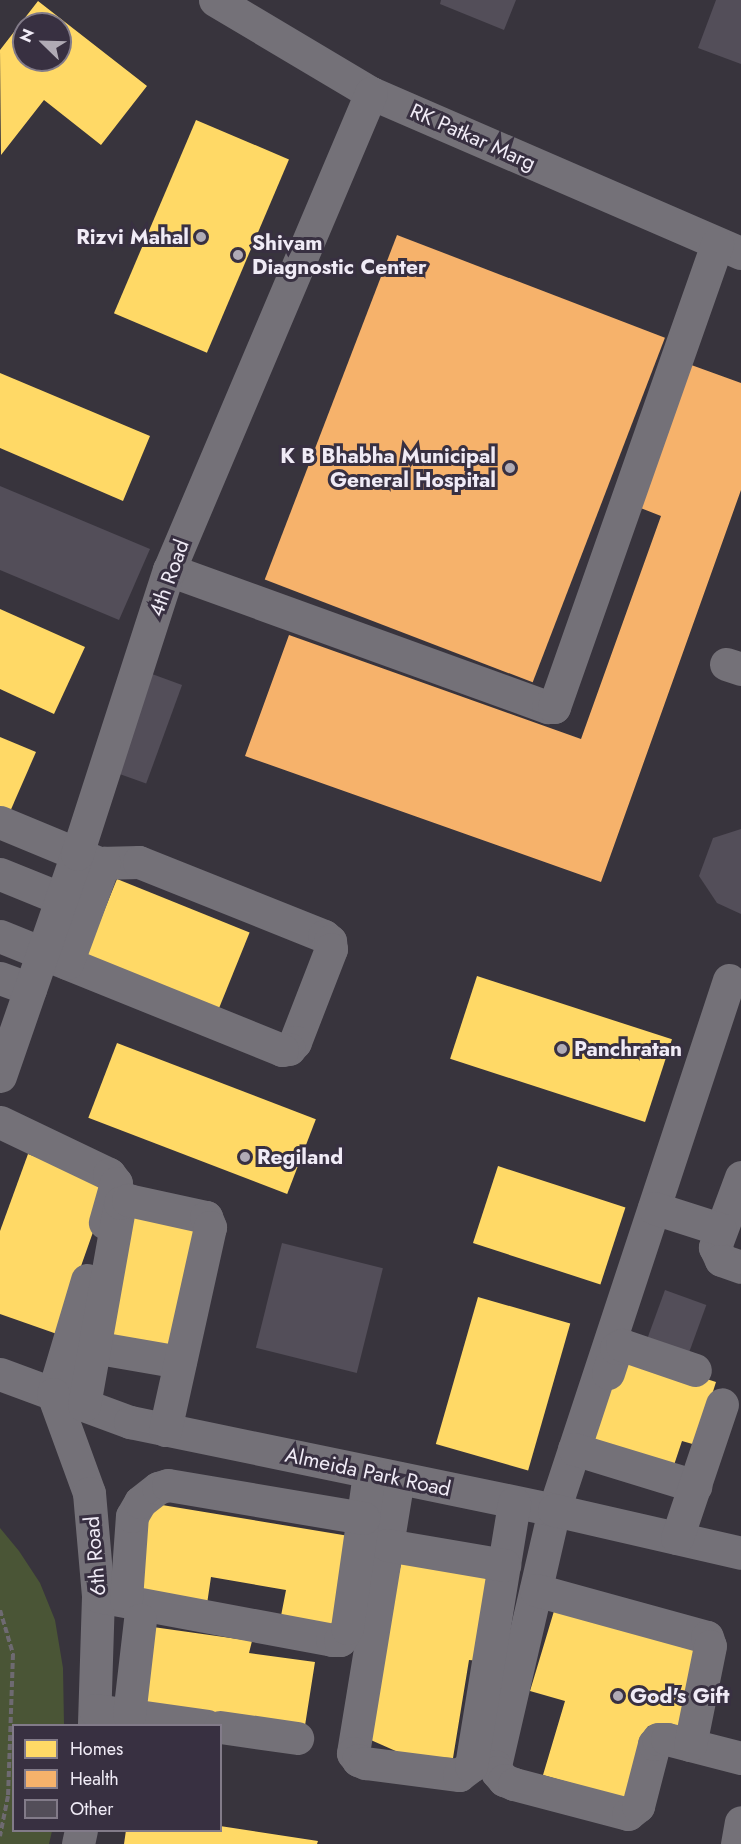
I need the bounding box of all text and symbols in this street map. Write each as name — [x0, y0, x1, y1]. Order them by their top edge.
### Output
north arrow — [12, 12, 72, 72]
text: N — [14, 25, 40, 46]
street label: RK Patkar Marg — [406, 98, 540, 176]
place label: Rizvi Mahal — [76, 224, 189, 250]
marker: Rizvi Mahal — [194, 230, 208, 244]
place label: Shivam Diagnostic Center — [252, 230, 427, 280]
marker: Shivam Diagnostic Center — [229, 246, 247, 264]
place label: K B Bhabha Municipal General Hospital — [280, 443, 496, 493]
marker: K B Bhabha Municipal General Hospital — [501, 459, 519, 477]
street label: 4th Road — [143, 536, 195, 620]
place label: Panchratan — [574, 1036, 682, 1062]
marker: Panchratan — [555, 1042, 569, 1056]
place label: Regiland — [257, 1144, 343, 1170]
marker: Regiland — [238, 1150, 252, 1164]
street label: Almeida Park Road — [283, 1442, 453, 1502]
street label: 6th Road — [79, 1515, 111, 1597]
place label: God's Gift — [630, 1683, 729, 1709]
marker: God's Gift — [611, 1689, 625, 1703]
legend — [12, 1724, 222, 1832]
text: Homes — [70, 1736, 123, 1762]
text: Health — [70, 1766, 119, 1792]
text: Other — [70, 1796, 113, 1822]

